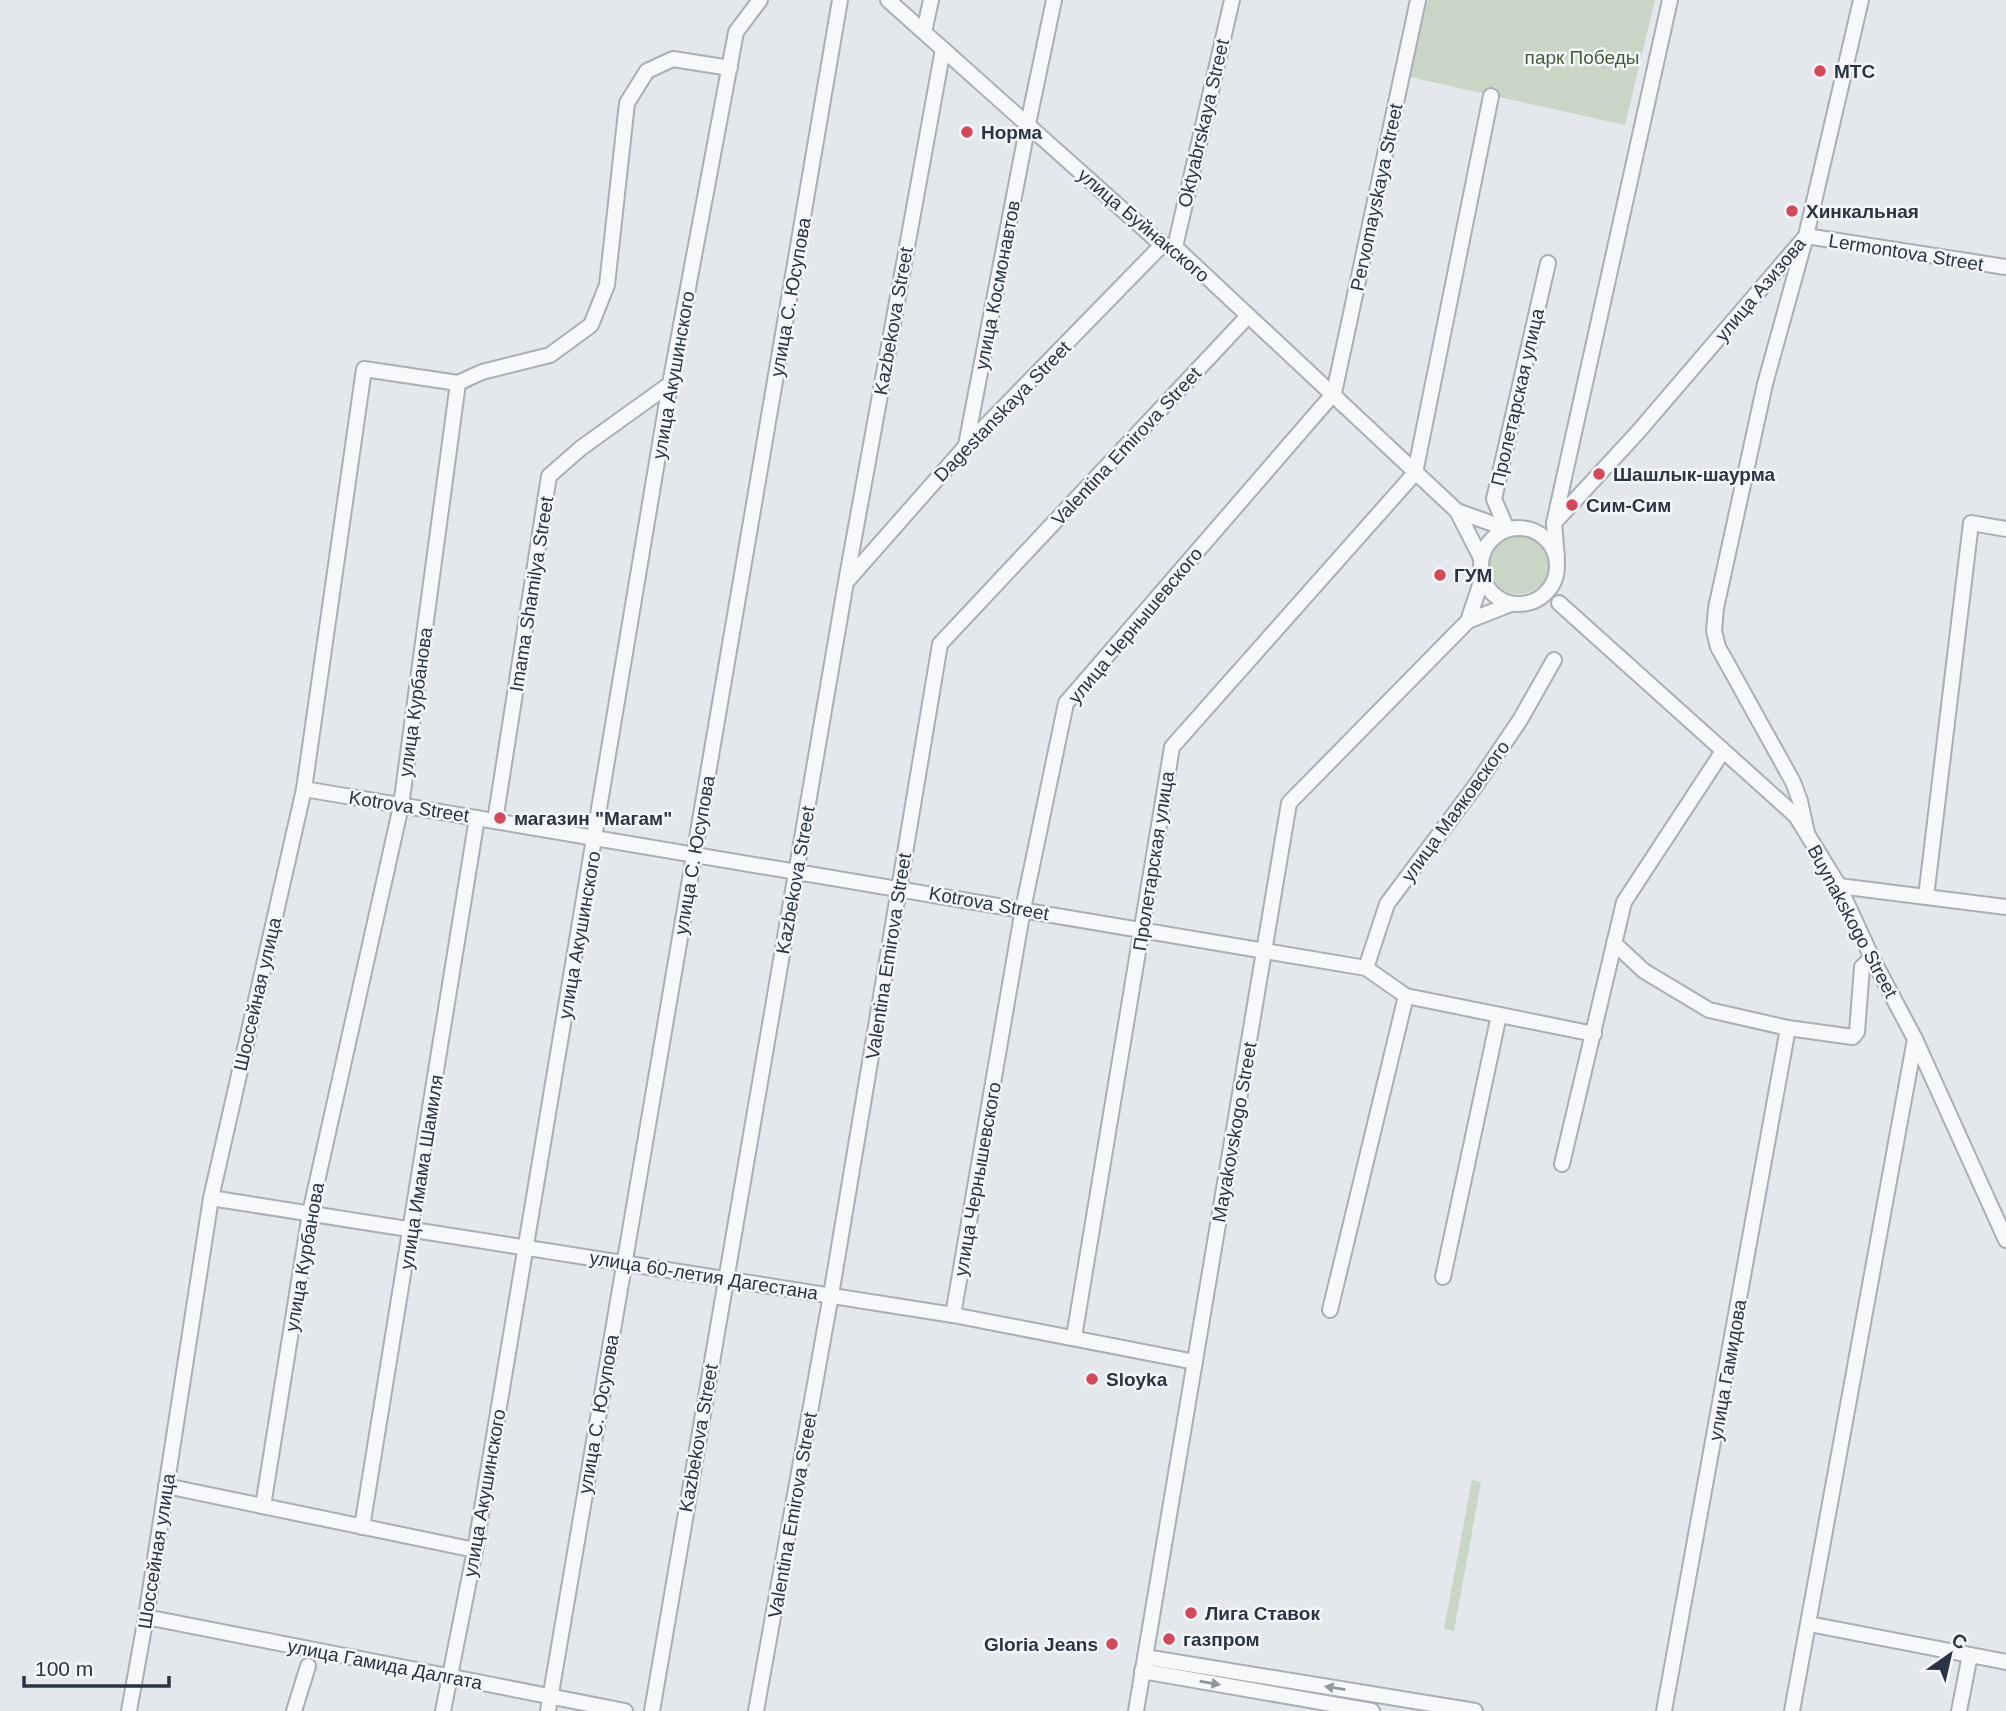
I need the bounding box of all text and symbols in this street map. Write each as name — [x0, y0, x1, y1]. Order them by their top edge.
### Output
street label: Oktyabrskaya Street — [1174, 36, 1233, 209]
park label: парк Победы — [1525, 47, 1639, 68]
place label: МТС — [1834, 61, 1875, 82]
marker: МТС — [1812, 63, 1828, 79]
street label: Pervomayskaya Street — [1346, 101, 1407, 293]
place label: Норма — [981, 122, 1042, 143]
marker: Норма — [959, 124, 975, 140]
street label: улица Буйнакского — [1074, 164, 1214, 286]
street label: улица Космонавтов — [971, 199, 1024, 372]
place label: Хинкальная — [1806, 201, 1919, 222]
marker: Хинкальная — [1784, 203, 1800, 219]
street label: улица С. Юсупова — [766, 215, 815, 378]
street label: Lermontova Street — [1827, 230, 1985, 275]
street label: улица Азизова — [1711, 233, 1810, 345]
street label: Kazbekova Street — [870, 245, 917, 397]
street label: улица Акушинского — [648, 289, 699, 461]
street label: Пролетарская улица — [1487, 306, 1548, 488]
street label: Dagestanskaya Street — [930, 336, 1075, 486]
street label: Valentina Emirova Street — [1048, 362, 1206, 530]
place label: Шашлык-шаурма — [1613, 464, 1776, 485]
marker: Шашлык-шаурма — [1591, 466, 1607, 482]
street label: Imama Shamilya Street — [506, 494, 557, 693]
place label: Сим-Сим — [1586, 495, 1671, 516]
marker: Сим-Сим — [1564, 497, 1580, 513]
street label: улица Чернышевского — [1064, 543, 1207, 707]
place label: ГУМ — [1454, 565, 1492, 586]
marker: ГУМ — [1432, 567, 1448, 583]
street label: улица Курбанова — [395, 625, 436, 778]
street label: улица Маяковского — [1397, 737, 1514, 886]
street label: Пролетарская улица — [1129, 769, 1178, 952]
street label: улица С. Юсупова — [670, 773, 719, 936]
street label: Kotrova Street — [347, 787, 471, 826]
street label: Kazbekova Street — [772, 804, 819, 956]
place label: магазин "Магам" — [514, 808, 672, 829]
marker: магазин "Магам" — [492, 810, 508, 826]
street label: Buynakskogo Street — [1803, 841, 1902, 1002]
street label: улица Акушинского — [554, 849, 605, 1021]
street label: Valentina Emirova Street — [862, 851, 915, 1061]
street label: Kotrova Street — [927, 883, 1051, 925]
street label: Шоссейная улица — [230, 915, 285, 1073]
street label: Mayakovskogo Street — [1208, 1040, 1261, 1224]
street label: улица Имама Шамиля — [396, 1073, 447, 1271]
street label: улица Чернышевского — [950, 1080, 1005, 1278]
street label: улица Курбанова — [281, 1181, 328, 1333]
street label: улица 60-летия Дагестана — [588, 1247, 820, 1304]
street label: улица Гамидова — [1705, 1297, 1750, 1442]
street label: улица С. Юсупова — [574, 1332, 623, 1495]
street label: Kazbekova Street — [675, 1362, 722, 1514]
place label: Sloyka — [1106, 1369, 1168, 1390]
marker: Sloyka — [1084, 1371, 1100, 1387]
street label: улица Акушинского — [459, 1407, 510, 1579]
street label: Valentina Emirova Street — [764, 1410, 821, 1620]
street label: Шоссейная улица — [134, 1471, 179, 1630]
place label: Лига Ставок — [1205, 1603, 1320, 1624]
marker: Лига Ставок — [1183, 1605, 1199, 1621]
north arrow — [1915, 1620, 1985, 1690]
place label: газпром — [1183, 1629, 1260, 1650]
text: С — [1948, 1629, 1971, 1654]
marker: газпром — [1161, 1631, 1177, 1647]
place label: Gloria Jeans — [984, 1634, 1098, 1655]
street label: улица Гамида Далгата — [286, 1635, 485, 1694]
marker: Gloria Jeans — [1104, 1636, 1120, 1652]
scale bar — [24, 1644, 170, 1688]
text: 100 m — [35, 1657, 93, 1680]
one-way arrow — [1199, 1678, 1221, 1689]
one-way arrow — [1324, 1682, 1346, 1693]

